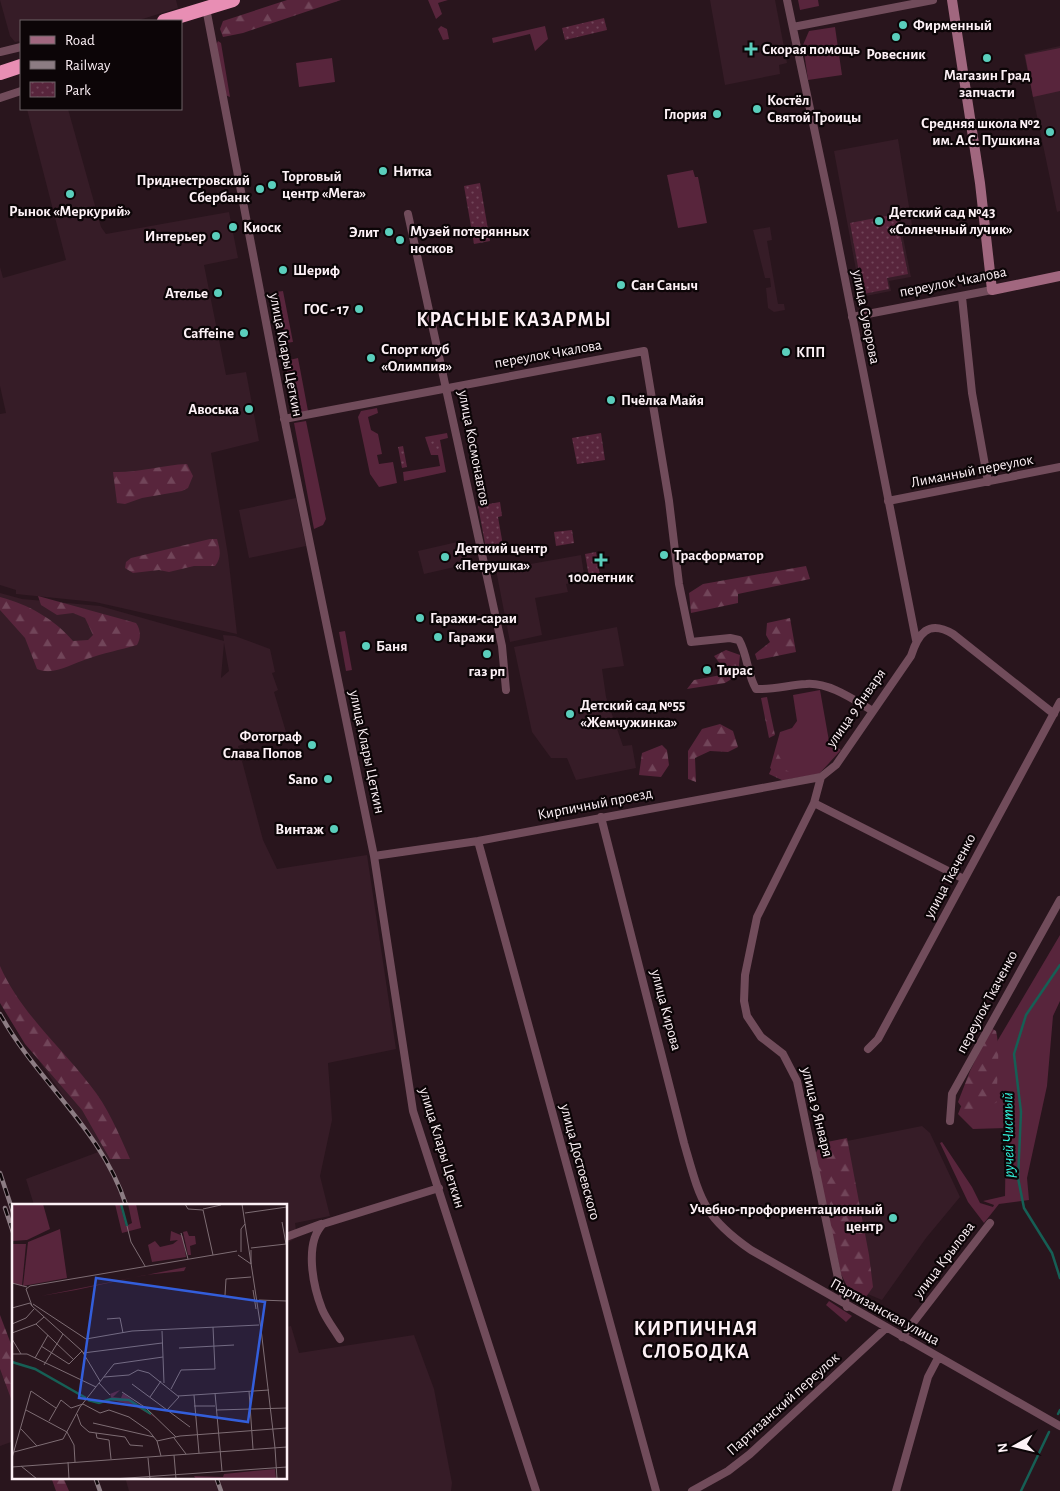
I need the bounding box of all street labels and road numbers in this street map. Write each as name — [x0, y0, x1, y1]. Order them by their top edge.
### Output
street label: переулок Чкалова — [898, 264, 1008, 300]
street label: улица Суворова — [849, 268, 883, 366]
street label: улица Клары Цеткин — [266, 291, 305, 418]
street label: переулок Чкалова — [493, 337, 603, 371]
street label: улица Космонавтов — [455, 388, 493, 507]
street label: Лиманный переулок — [910, 452, 1034, 490]
street label: улица 9 Января — [823, 666, 889, 751]
street label: улица Клары Цеткин — [346, 688, 387, 815]
street label: Кирпичный проезд — [536, 785, 654, 823]
street label: улица Ткаченко — [921, 831, 979, 922]
street label: переулок Ткаченко — [954, 948, 1020, 1056]
street label: улица Кирова — [648, 967, 684, 1052]
street label: улица 9 Января — [798, 1065, 835, 1158]
street label: улица Клары Цеткин — [416, 1085, 468, 1210]
street label: улица Достоевского — [557, 1101, 603, 1222]
street label: улица Крылова — [910, 1219, 978, 1302]
street label: Партизанская улица — [828, 1276, 942, 1348]
street label: Партизанский переулок — [724, 1350, 842, 1458]

